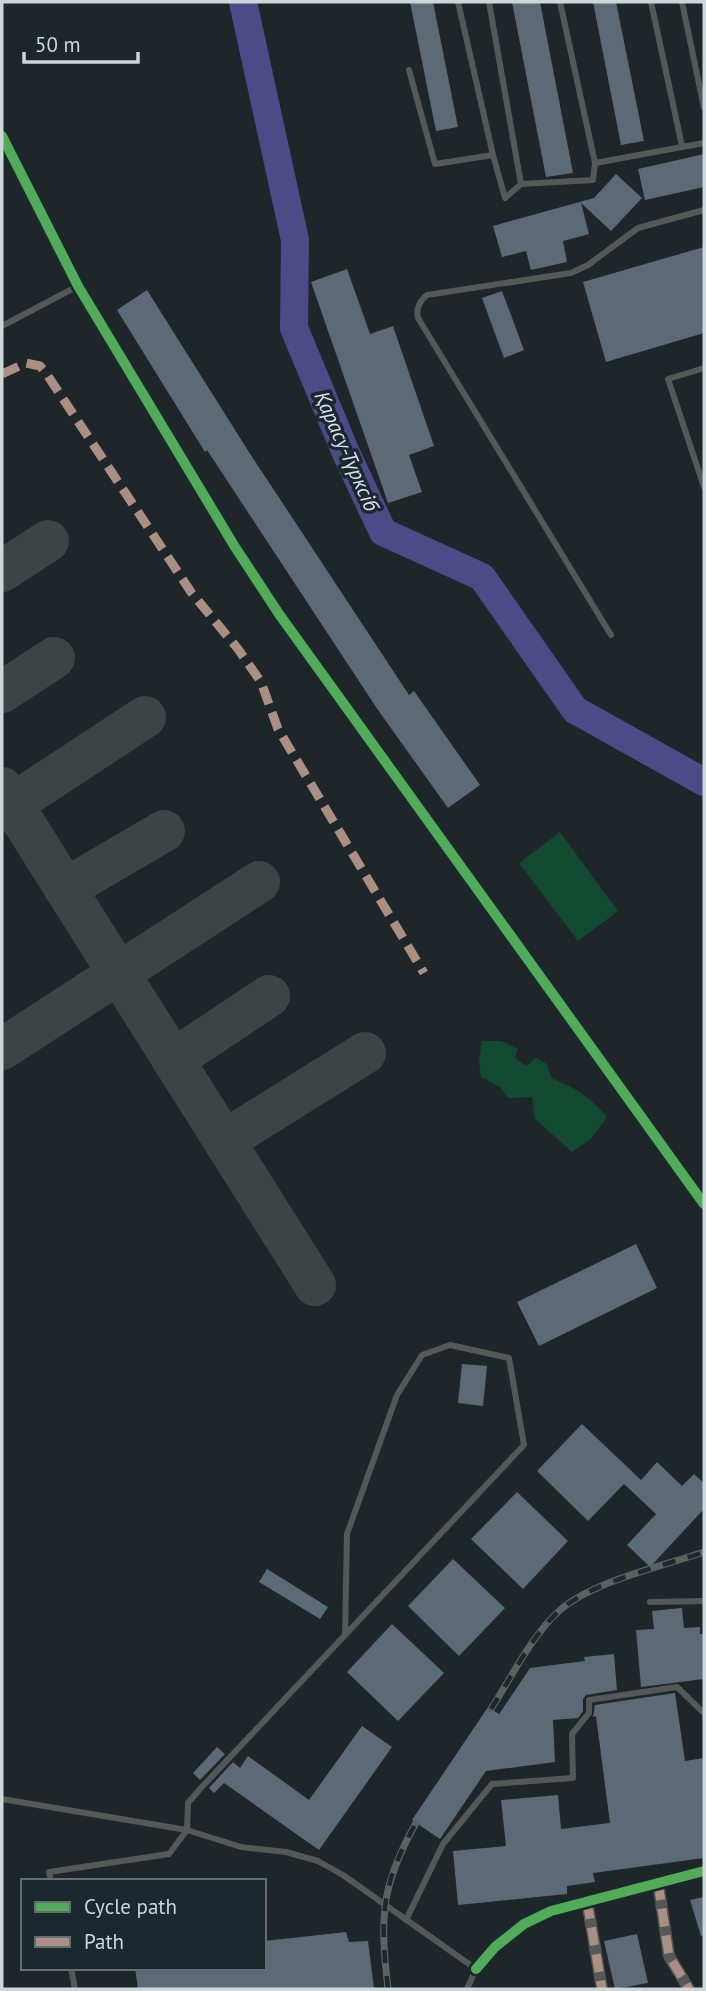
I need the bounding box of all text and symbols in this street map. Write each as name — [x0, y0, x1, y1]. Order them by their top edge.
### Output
scale bar — [24, 21, 138, 65]
text: 50 m — [35, 31, 81, 58]
water label: Қарасу-Түрксіб — [309, 387, 386, 517]
legend — [21, 1879, 266, 1970]
text: Cycle path — [84, 1893, 177, 1920]
text: Path — [84, 1928, 124, 1955]

